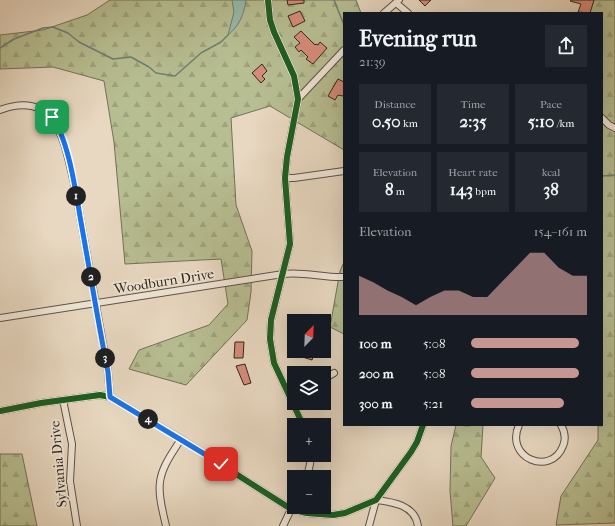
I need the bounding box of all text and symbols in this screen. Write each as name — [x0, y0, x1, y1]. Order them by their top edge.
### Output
button: share — [545, 25, 587, 67]
text: Evening run — [359, 26, 477, 52]
text: 21:39 — [359, 54, 386, 69]
text: Distance — [374, 98, 416, 111]
text: Time — [461, 98, 486, 111]
text: Pace — [540, 98, 562, 111]
pin — [35, 100, 69, 134]
icon: arrive — [41, 106, 63, 128]
text: 0.50 — [372, 111, 401, 131]
text: 2:35 — [459, 111, 487, 131]
text: 5:10 — [528, 111, 554, 131]
text: km — [401, 117, 418, 130]
text: /km — [554, 117, 574, 130]
text: Elevation — [373, 166, 417, 179]
text: Heart rate — [448, 166, 498, 179]
text: kcal — [542, 166, 560, 179]
text: 8 — [385, 179, 394, 199]
text: 143 — [450, 179, 473, 199]
text: 38 — [543, 179, 559, 199]
text: m — [394, 185, 405, 198]
text: bpm — [473, 185, 496, 198]
pin: 1 — [66, 186, 86, 206]
text: 1 — [74, 189, 78, 202]
text: Elevation — [359, 224, 412, 239]
text: 154–161 m — [534, 224, 587, 239]
street label: Woodburn Drive — [112, 265, 215, 298]
pin: 2 — [81, 267, 101, 287]
text: 2 — [88, 270, 94, 283]
north arrow — [287, 314, 331, 358]
map controls — [287, 314, 331, 514]
text: 100 m — [359, 336, 392, 351]
text: 5:08 — [423, 336, 445, 351]
pin: 3 — [95, 348, 115, 368]
text: 3 — [103, 351, 107, 364]
button: layers — [287, 366, 331, 410]
text: 200 m — [359, 366, 394, 381]
text: 5:08 — [423, 366, 445, 381]
text: 300 m — [359, 396, 392, 411]
text: 5:21 — [423, 396, 443, 411]
pin: 4 — [138, 409, 158, 429]
text: 4 — [145, 412, 151, 425]
button: + — [287, 418, 331, 462]
street label: Sylvania Drive — [46, 420, 71, 508]
pin — [204, 447, 238, 481]
icon: check — [210, 453, 232, 475]
button: − — [287, 470, 331, 514]

